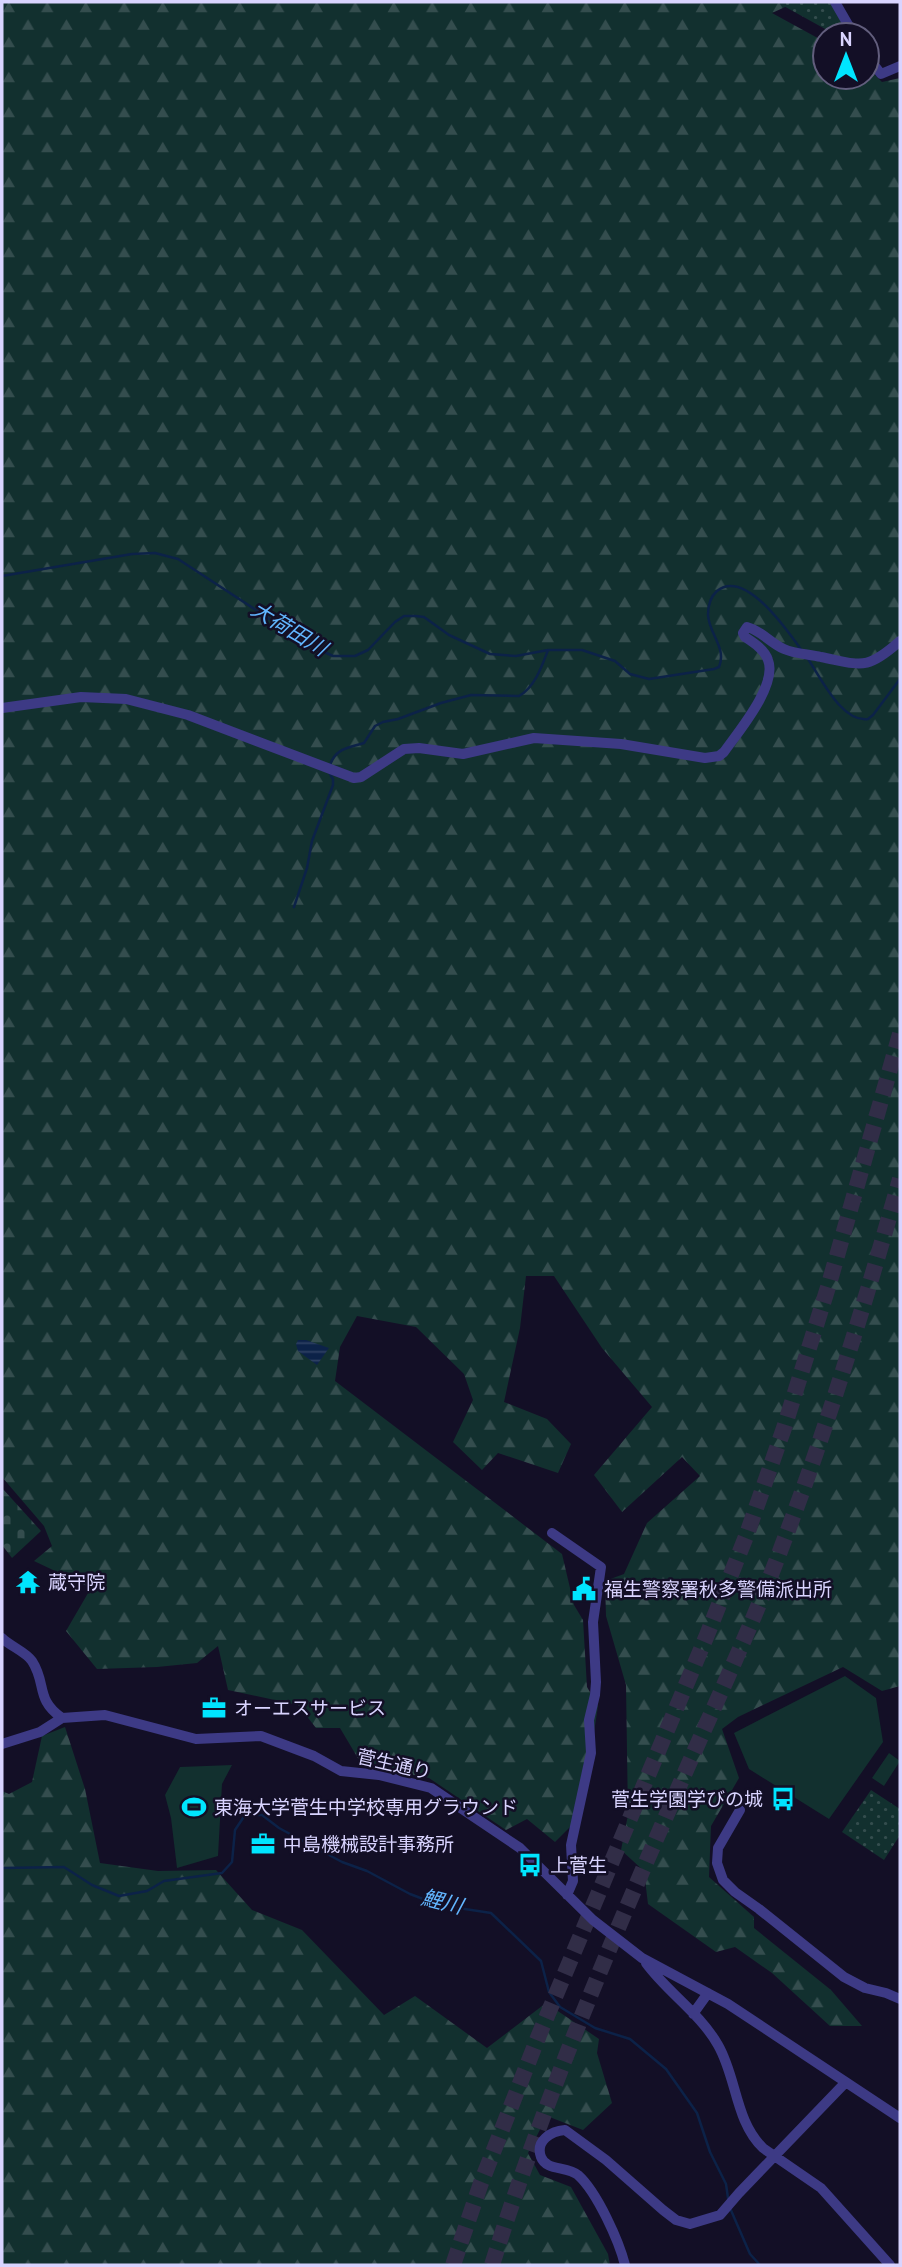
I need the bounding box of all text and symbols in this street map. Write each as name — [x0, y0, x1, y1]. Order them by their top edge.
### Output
north arrow — [811, 21, 881, 91]
text: N — [840, 27, 852, 51]
water label: 大荷田川 — [246, 595, 334, 663]
temple icon: 蔵守院 — [14, 1568, 42, 1596]
place label: 蔵守院 — [48, 1570, 105, 1594]
public building icon: 福生警察署秋多警備派出所 — [570, 1575, 598, 1603]
place label: 福生警察署秋多警備派出所 — [604, 1577, 832, 1601]
office icon: オーエスサービス — [200, 1694, 228, 1722]
place label: オーエスサービス — [234, 1696, 386, 1720]
street label: 菅生通り — [354, 1744, 434, 1784]
bus stop icon: 菅生学園学びの城 — [769, 1785, 797, 1813]
place label: 菅生学園学びの城 — [611, 1787, 763, 1811]
sports icon: 東海大学菅生中学校専用グラウンド — [180, 1793, 208, 1821]
place label: 東海大学菅生中学校専用グラウンド — [214, 1795, 518, 1819]
office icon: 中島機械設計事務所 — [249, 1830, 277, 1858]
place label: 中島機械設計事務所 — [283, 1832, 454, 1856]
bus stop icon: 上菅生 — [516, 1851, 544, 1879]
place label: 上菅生 — [550, 1853, 607, 1877]
water label: 鯉川 — [418, 1883, 468, 1920]

